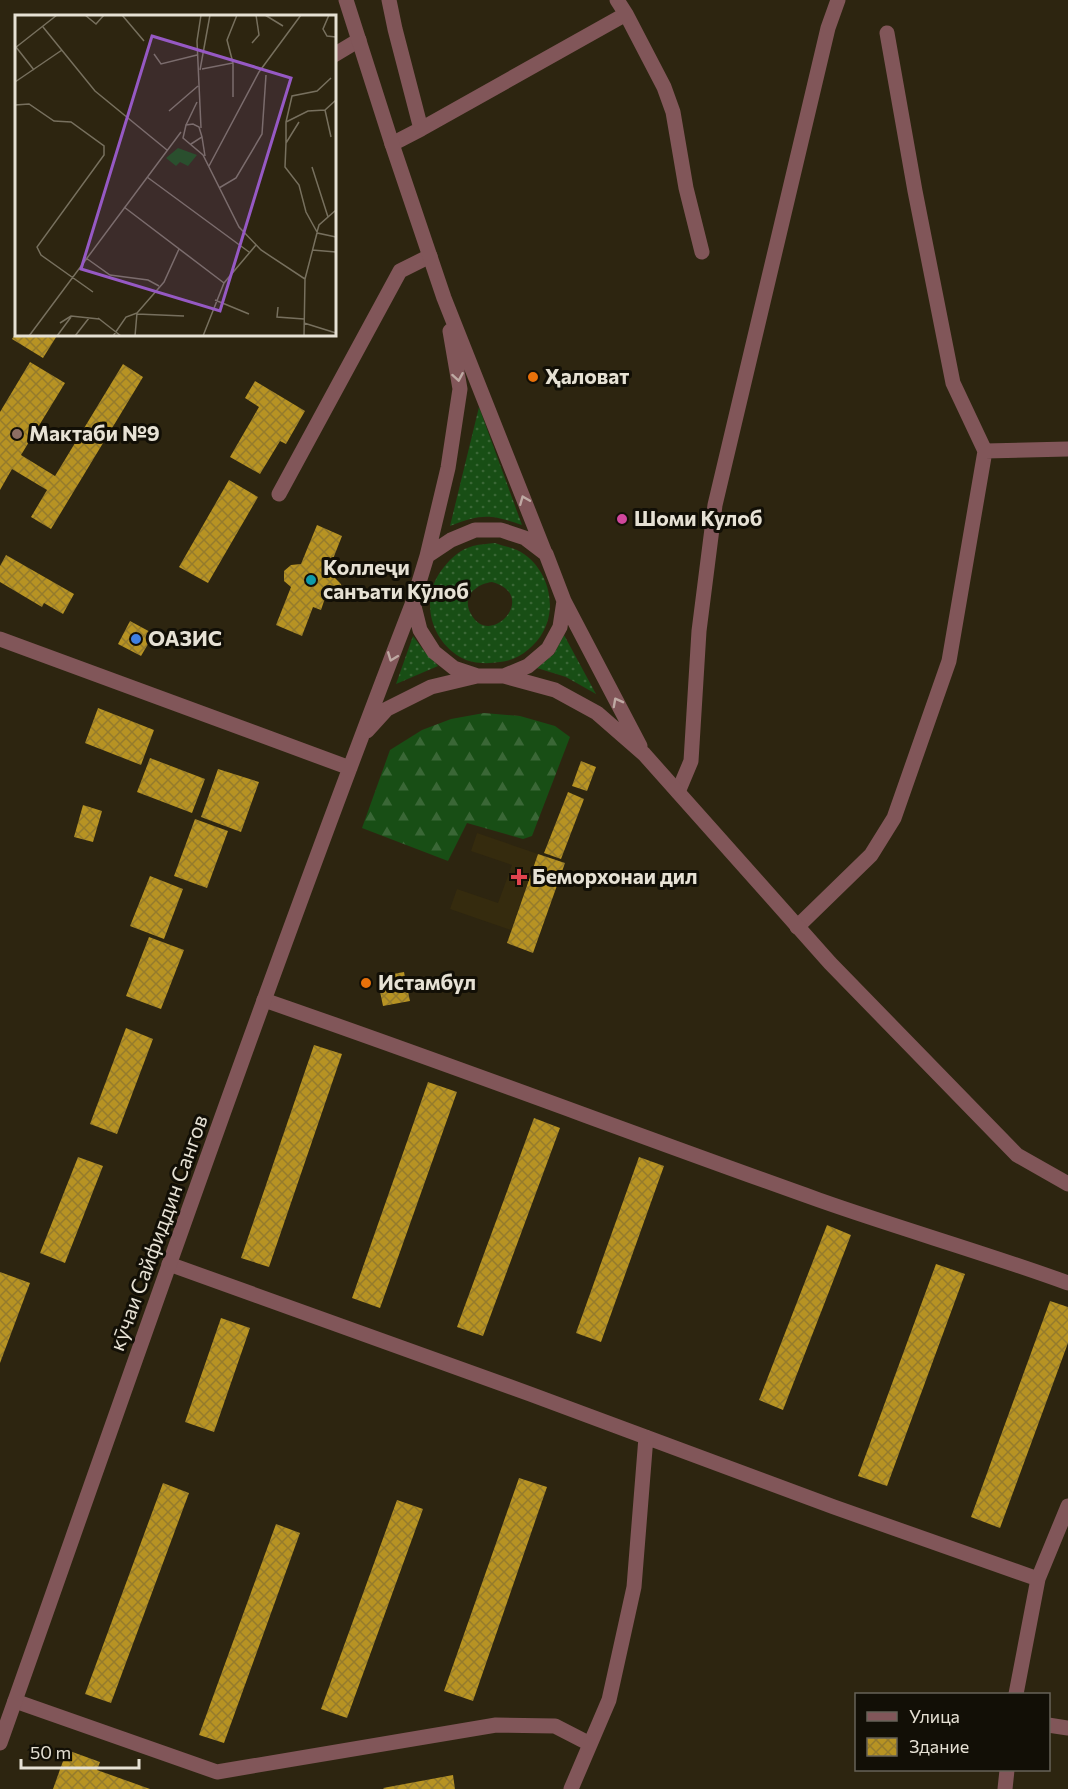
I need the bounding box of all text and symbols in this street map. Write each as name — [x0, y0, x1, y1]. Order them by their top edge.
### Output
inset map — [15, 15, 336, 336]
place label: Ҳаловат — [545, 363, 629, 388]
marker: Ҳаловат — [526, 370, 540, 384]
one-way arrow — [451, 371, 464, 381]
place label: Мактаби №9 — [29, 420, 160, 445]
marker: Мактаби №9 — [10, 427, 24, 441]
one-way arrow — [519, 495, 531, 506]
place label: Шоми Кулоб — [634, 505, 762, 530]
marker: Шоми Кулоб — [615, 512, 629, 526]
place label: Коллеҷи санъати Кӯлоб — [323, 554, 469, 603]
marker: Коллеҷи санъати Кӯлоб — [304, 573, 318, 587]
place label: ОАЗИС — [148, 625, 222, 650]
marker: ОАЗИС — [129, 632, 143, 646]
one-way arrow — [387, 651, 399, 662]
one-way arrow — [612, 697, 624, 708]
place label: Беморхонаи дил — [532, 863, 698, 888]
marker: Беморхонаи дил — [510, 868, 528, 886]
place label: Истамбул — [378, 969, 476, 994]
marker: Истамбул — [359, 976, 373, 990]
street label: кӯчаи Сайфиддин Сангов — [103, 1111, 212, 1354]
legend — [855, 1693, 1050, 1771]
text: Улица — [909, 1705, 960, 1727]
scale bar — [21, 1732, 140, 1770]
text: Здание — [909, 1735, 969, 1757]
text: 50 m — [30, 1741, 71, 1763]

